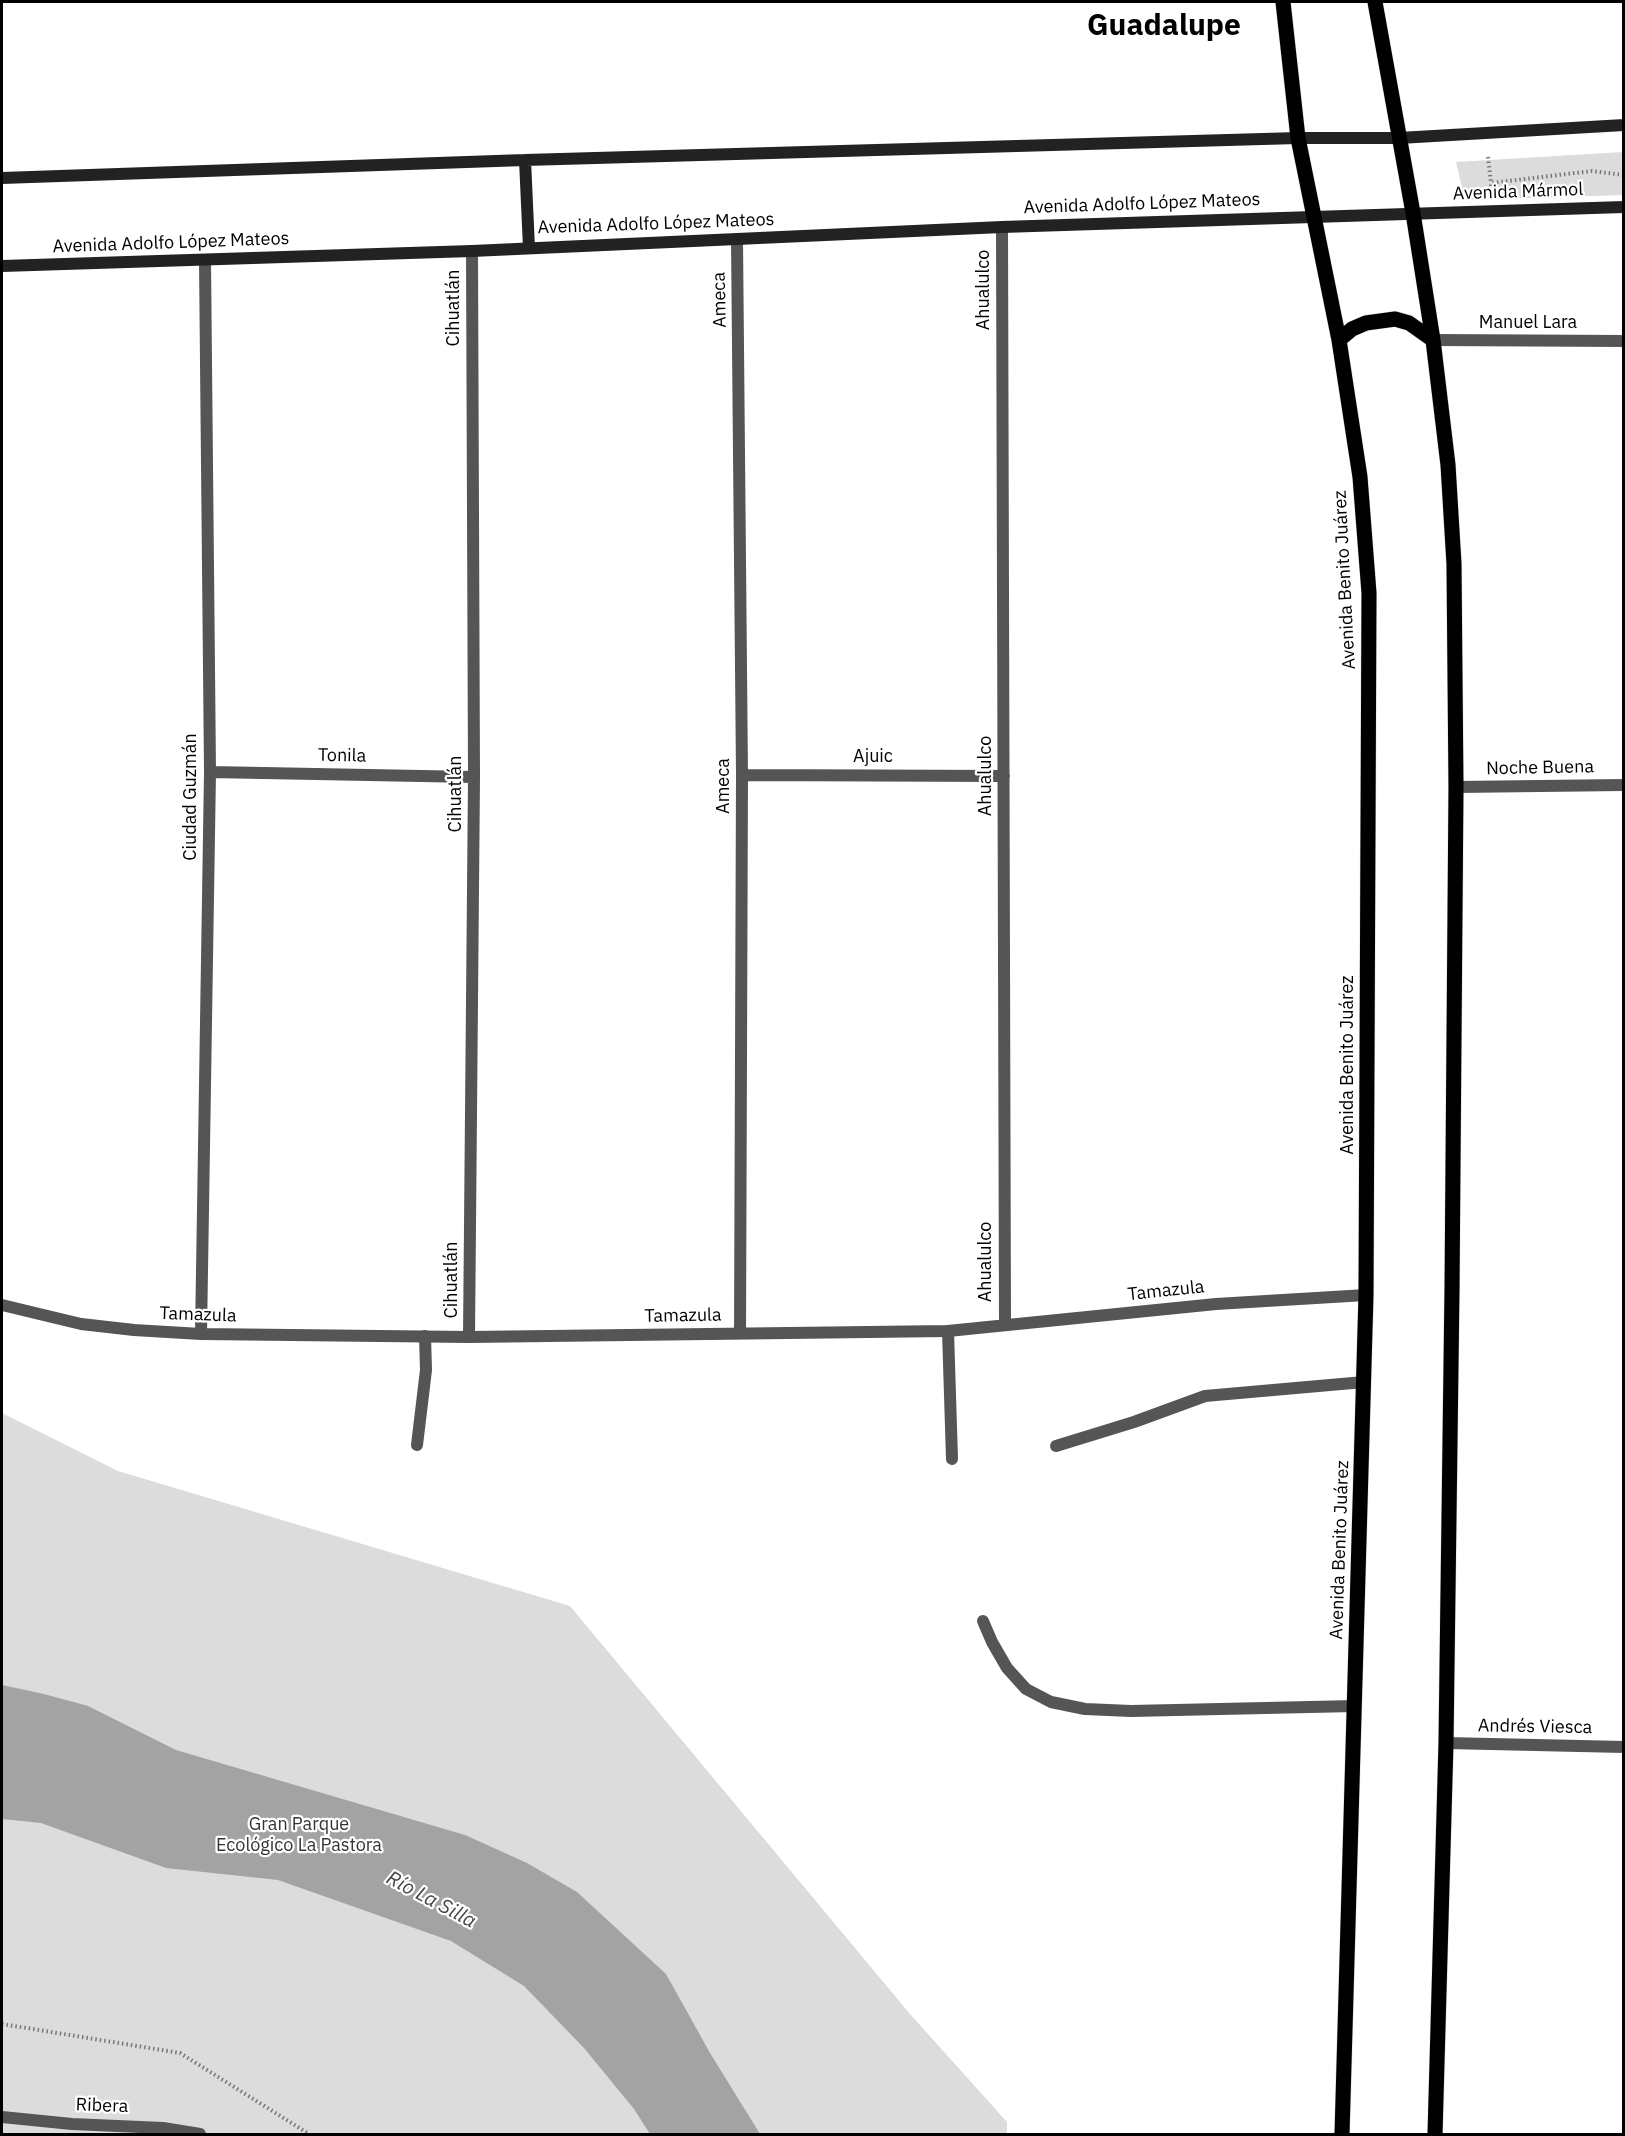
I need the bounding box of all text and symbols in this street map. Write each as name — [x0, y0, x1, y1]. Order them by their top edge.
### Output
district label: Guadalupe — [1087, 8, 1241, 44]
street label: Avenida Mármol — [1453, 179, 1583, 205]
street label: Avenida Adolfo López Mateos — [1023, 189, 1261, 219]
street label: Avenida Adolfo López Mateos — [537, 209, 775, 239]
street label: Avenida Adolfo López Mateos — [52, 228, 290, 258]
street label: Ahualulco — [973, 250, 995, 330]
street label: Cihuatlán — [443, 270, 465, 346]
street label: Ameca — [709, 272, 731, 328]
street label: Manuel Lara — [1479, 312, 1577, 334]
street label: Avenida Benito Juárez — [1330, 490, 1360, 670]
street label: Ciudad Guzmán — [180, 733, 202, 861]
street label: Ahualulco — [975, 736, 997, 816]
street label: Tonila — [318, 745, 366, 767]
street label: Ajuic — [853, 746, 893, 768]
street label: Cihuatlán — [445, 756, 467, 832]
street label: Noche Buena — [1486, 756, 1594, 780]
street label: Ameca — [713, 758, 735, 814]
street label: Avenida Benito Juárez — [1337, 975, 1359, 1155]
street label: Ahualulco — [975, 1222, 997, 1302]
street label: Cihuatlán — [441, 1242, 463, 1318]
street label: Tamazula — [1127, 1276, 1205, 1306]
street label: Tamazula — [159, 1303, 237, 1327]
street label: Tamazula — [644, 1305, 722, 1327]
street label: Avenida Benito Juárez — [1326, 1460, 1354, 1640]
street label: Andrés Viesca — [1478, 1715, 1592, 1739]
park label: Gran Parque Ecológico La Pastora — [216, 1814, 382, 1856]
water label: Río La Silla — [382, 1866, 480, 1934]
street label: Ribera — [75, 2094, 129, 2118]

